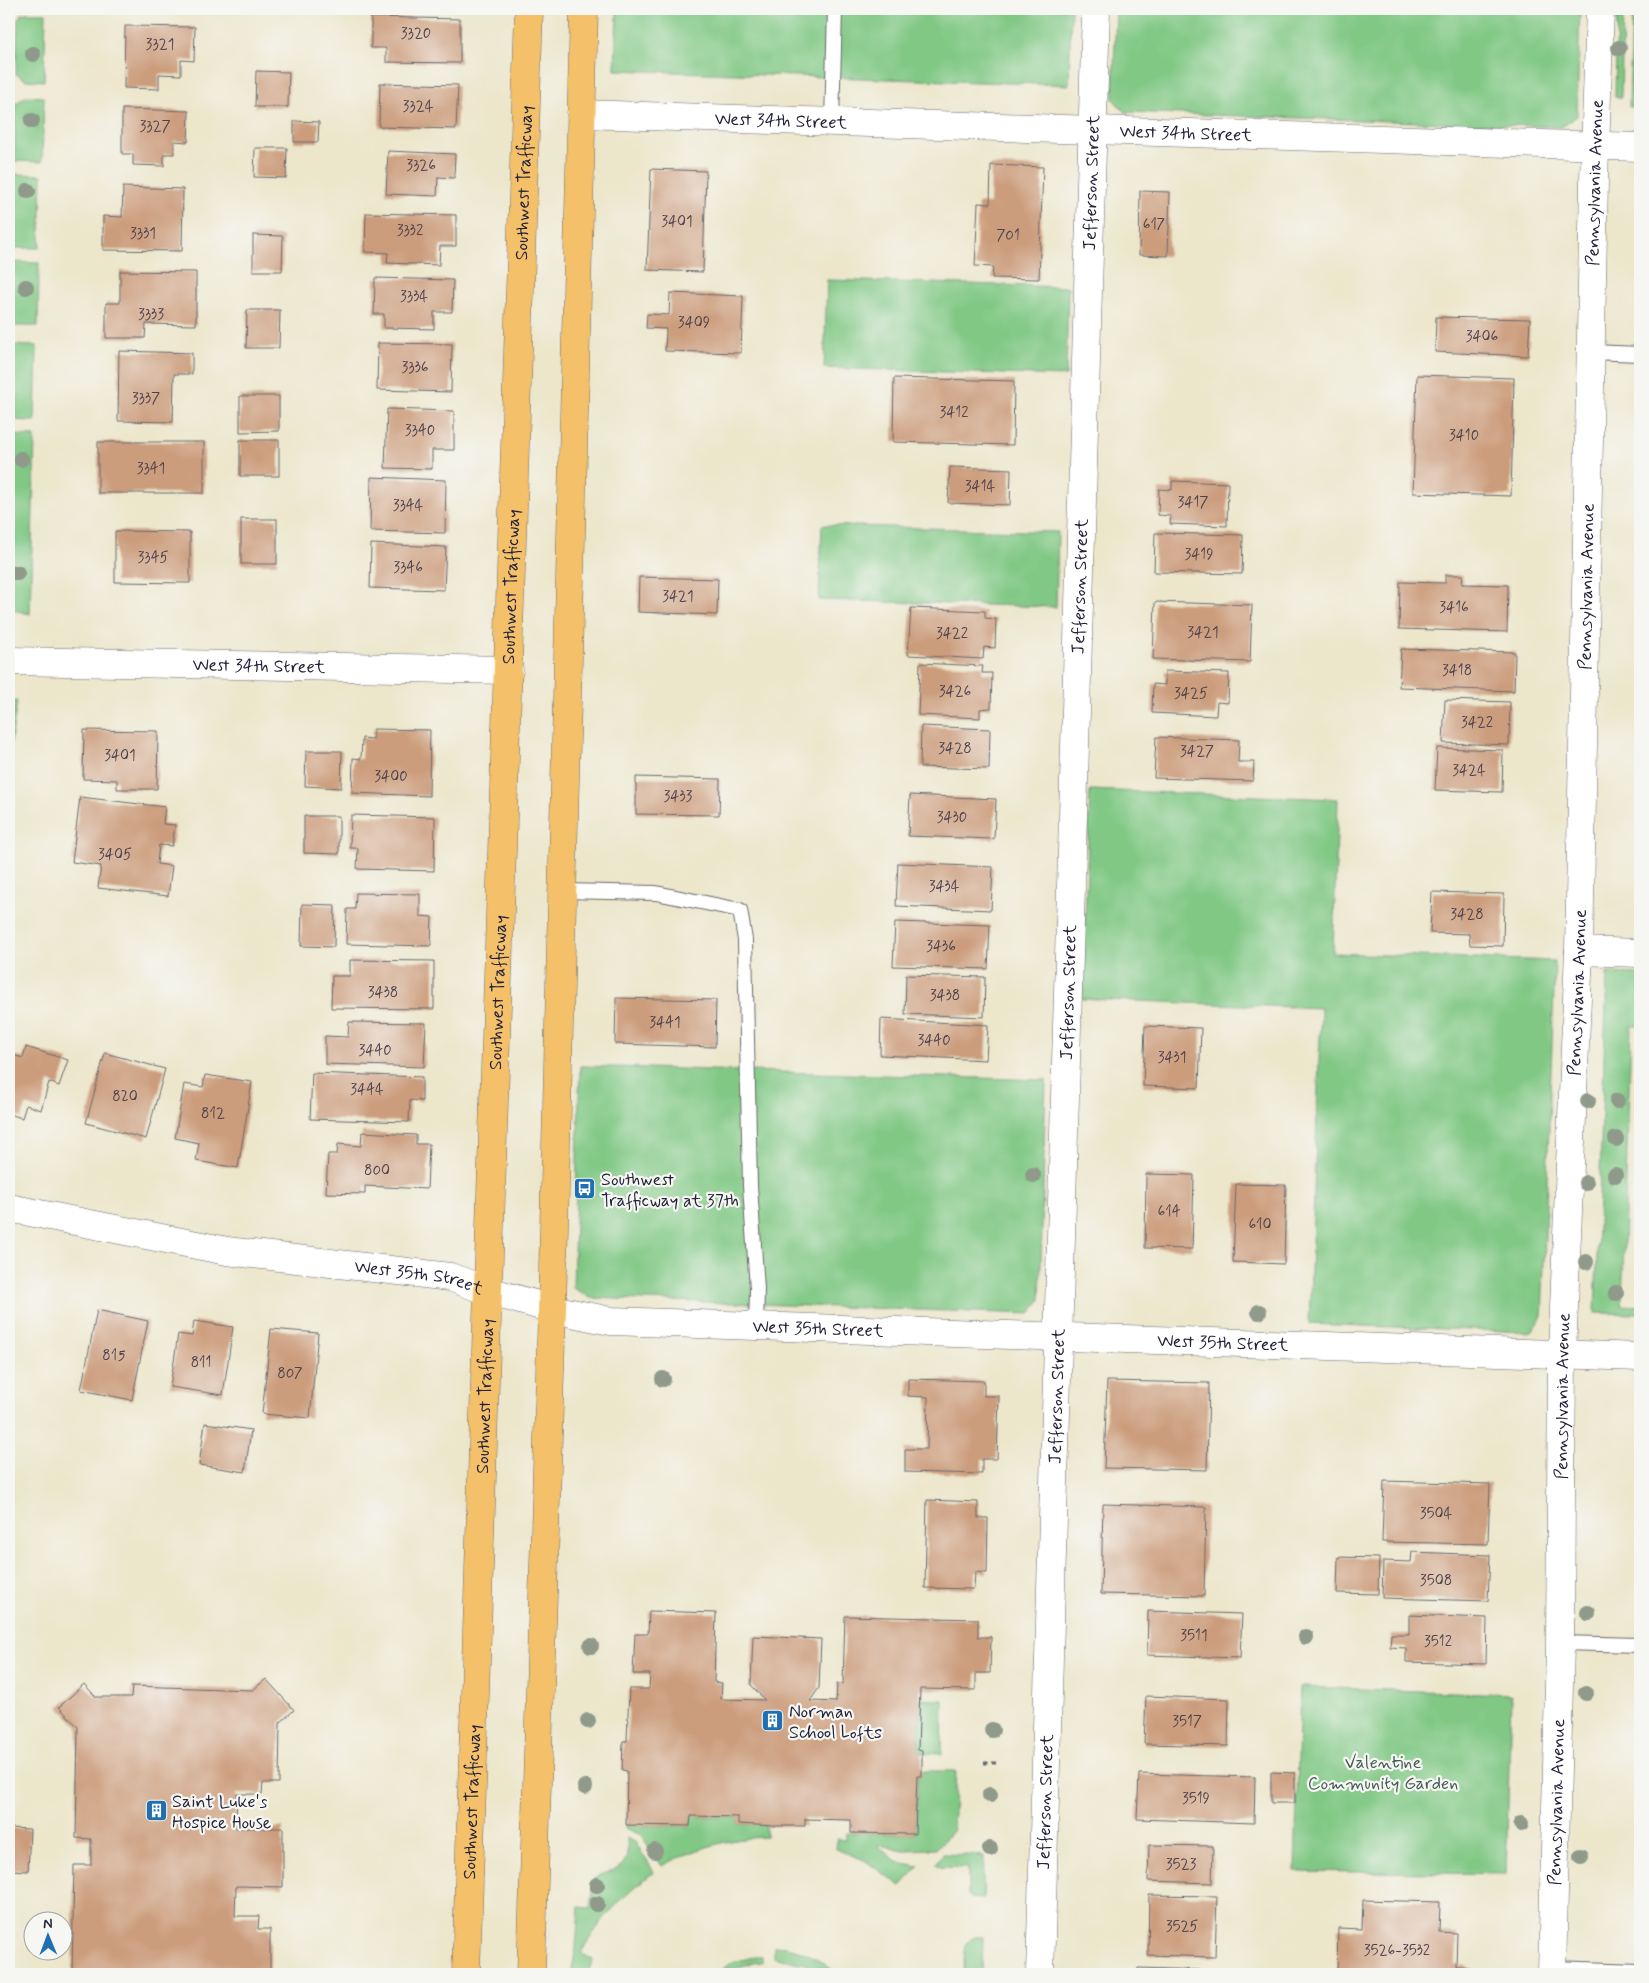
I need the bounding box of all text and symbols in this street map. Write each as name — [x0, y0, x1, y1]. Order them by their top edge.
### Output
house number: 3320 — [401, 24, 431, 44]
house number: 3321 — [146, 35, 174, 55]
house number: 3324 — [403, 97, 434, 117]
street label: Pennsylvania Avenue — [1581, 99, 1610, 266]
street label: Southwest Trafficway — [510, 105, 539, 261]
street label: West 34th Street — [714, 107, 848, 135]
street label: Jefferson Street — [1078, 114, 1106, 251]
house number: 3327 — [139, 117, 171, 137]
street label: West 34th Street — [1119, 120, 1253, 148]
house number: 3326 — [406, 156, 436, 176]
house number: 3401 — [661, 212, 693, 232]
house number: 617 — [1143, 215, 1165, 235]
house number: 3332 — [397, 221, 423, 241]
house number: 3331 — [130, 224, 156, 244]
house number: 701 — [996, 226, 1020, 246]
house number: 3334 — [400, 287, 428, 307]
house number: 3333 — [138, 305, 164, 325]
house number: 3409 — [678, 313, 710, 333]
house number: 3406 — [1466, 327, 1499, 347]
house number: 3336 — [402, 358, 429, 378]
house number: 3337 — [132, 389, 160, 409]
house number: 3412 — [939, 403, 969, 423]
house number: 3340 — [405, 421, 435, 441]
house number: 3410 — [1449, 426, 1479, 446]
house number: 3341 — [137, 459, 165, 479]
house number: 3414 — [965, 477, 995, 497]
house number: 3417 — [1178, 493, 1208, 513]
house number: 3344 — [393, 496, 424, 516]
street label: Pennsylvania Avenue — [1573, 503, 1601, 670]
street label: Southwest Trafficway — [497, 509, 526, 665]
street label: Jefferson Street — [1067, 518, 1094, 655]
house number: 3419 — [1184, 545, 1214, 565]
house number: 3345 — [138, 548, 168, 568]
house number: 3346 — [393, 558, 423, 578]
house number: 3421 — [662, 587, 694, 607]
house number: 3416 — [1439, 598, 1469, 618]
house number: 3421 — [1187, 623, 1219, 643]
house number: 3422 — [936, 624, 968, 644]
street label: West 34th Street — [192, 653, 326, 680]
house number: 3418 — [1442, 661, 1472, 681]
house number: 3426 — [939, 682, 972, 702]
house number: 3425 — [1174, 684, 1208, 704]
house number: 3422 — [1461, 713, 1493, 733]
house number: 3428 — [938, 739, 972, 759]
house number: 3427 — [1180, 742, 1214, 762]
house number: 3401 — [104, 746, 136, 766]
house number: 3424 — [1452, 761, 1486, 781]
house number: 3400 — [374, 767, 408, 787]
house number: 3433 — [664, 787, 693, 807]
house number: 3430 — [937, 808, 967, 828]
house number: 3405 — [98, 845, 132, 865]
house number: 3434 — [929, 877, 960, 897]
house number: 3428 — [1450, 905, 1484, 925]
street label: Pennsylvania Avenue — [1563, 909, 1593, 1076]
street label: Southwest Trafficway — [484, 915, 513, 1070]
street label: Jefferson Street — [1055, 924, 1083, 1060]
house number: 3436 — [926, 937, 956, 957]
house number: 3438 — [368, 983, 398, 1003]
house number: 3438 — [930, 986, 960, 1006]
house number: 3441 — [649, 1013, 681, 1033]
house number: 3440 — [917, 1031, 951, 1051]
house number: 3440 — [358, 1041, 392, 1061]
house number: 3431 — [1158, 1048, 1186, 1068]
house number: 3444 — [350, 1080, 384, 1100]
house number: 820 — [112, 1087, 138, 1107]
house number: 812 — [201, 1104, 225, 1124]
house number: 800 — [364, 1161, 390, 1181]
place label: Southwest Trafficway at 37th — [601, 1168, 739, 1213]
bus stop icon: Southwest Trafficway at 37th — [573, 1177, 597, 1201]
house number: 614 — [1158, 1202, 1181, 1222]
house number: 610 — [1248, 1215, 1272, 1235]
street label: West 35th Street — [353, 1255, 487, 1301]
street label: Pennsylvania Avenue — [1550, 1312, 1577, 1479]
street label: West 35th Street — [752, 1315, 884, 1344]
street label: Southwest Trafficway — [471, 1318, 500, 1474]
street label: Jefferson Street — [1044, 1328, 1071, 1464]
street label: West 35th Street — [1157, 1329, 1289, 1358]
house number: 815 — [102, 1346, 126, 1366]
house number: 811 — [191, 1353, 211, 1373]
house number: 807 — [277, 1364, 303, 1384]
house number: 3504 — [1420, 1504, 1453, 1524]
house number: 3508 — [1420, 1571, 1452, 1591]
house number: 3511 — [1180, 1626, 1208, 1646]
house number: 3512 — [1424, 1632, 1452, 1652]
place label: Norman School Lofts — [789, 1700, 882, 1745]
building icon: Norman School Lofts — [761, 1709, 785, 1733]
house number: 3517 — [1172, 1712, 1202, 1732]
street label: Pennsylvania Avenue — [1543, 1718, 1571, 1886]
street label: Southwest Trafficway — [458, 1724, 487, 1880]
street label: Jefferson Street — [1032, 1734, 1060, 1870]
park label: Valentine Community Garden — [1308, 1751, 1458, 1796]
house number: 3519 — [1182, 1789, 1210, 1809]
place label: Saint Luke's Hospice House — [172, 1790, 271, 1835]
building icon: Saint Luke's Hospice House — [144, 1799, 168, 1823]
house number: 3523 — [1166, 1855, 1196, 1875]
north arrow — [22, 1910, 72, 1960]
text: N — [43, 1915, 53, 1933]
house number: 3525 — [1166, 1917, 1198, 1937]
house number: 3526-3532 — [1364, 1941, 1430, 1961]

